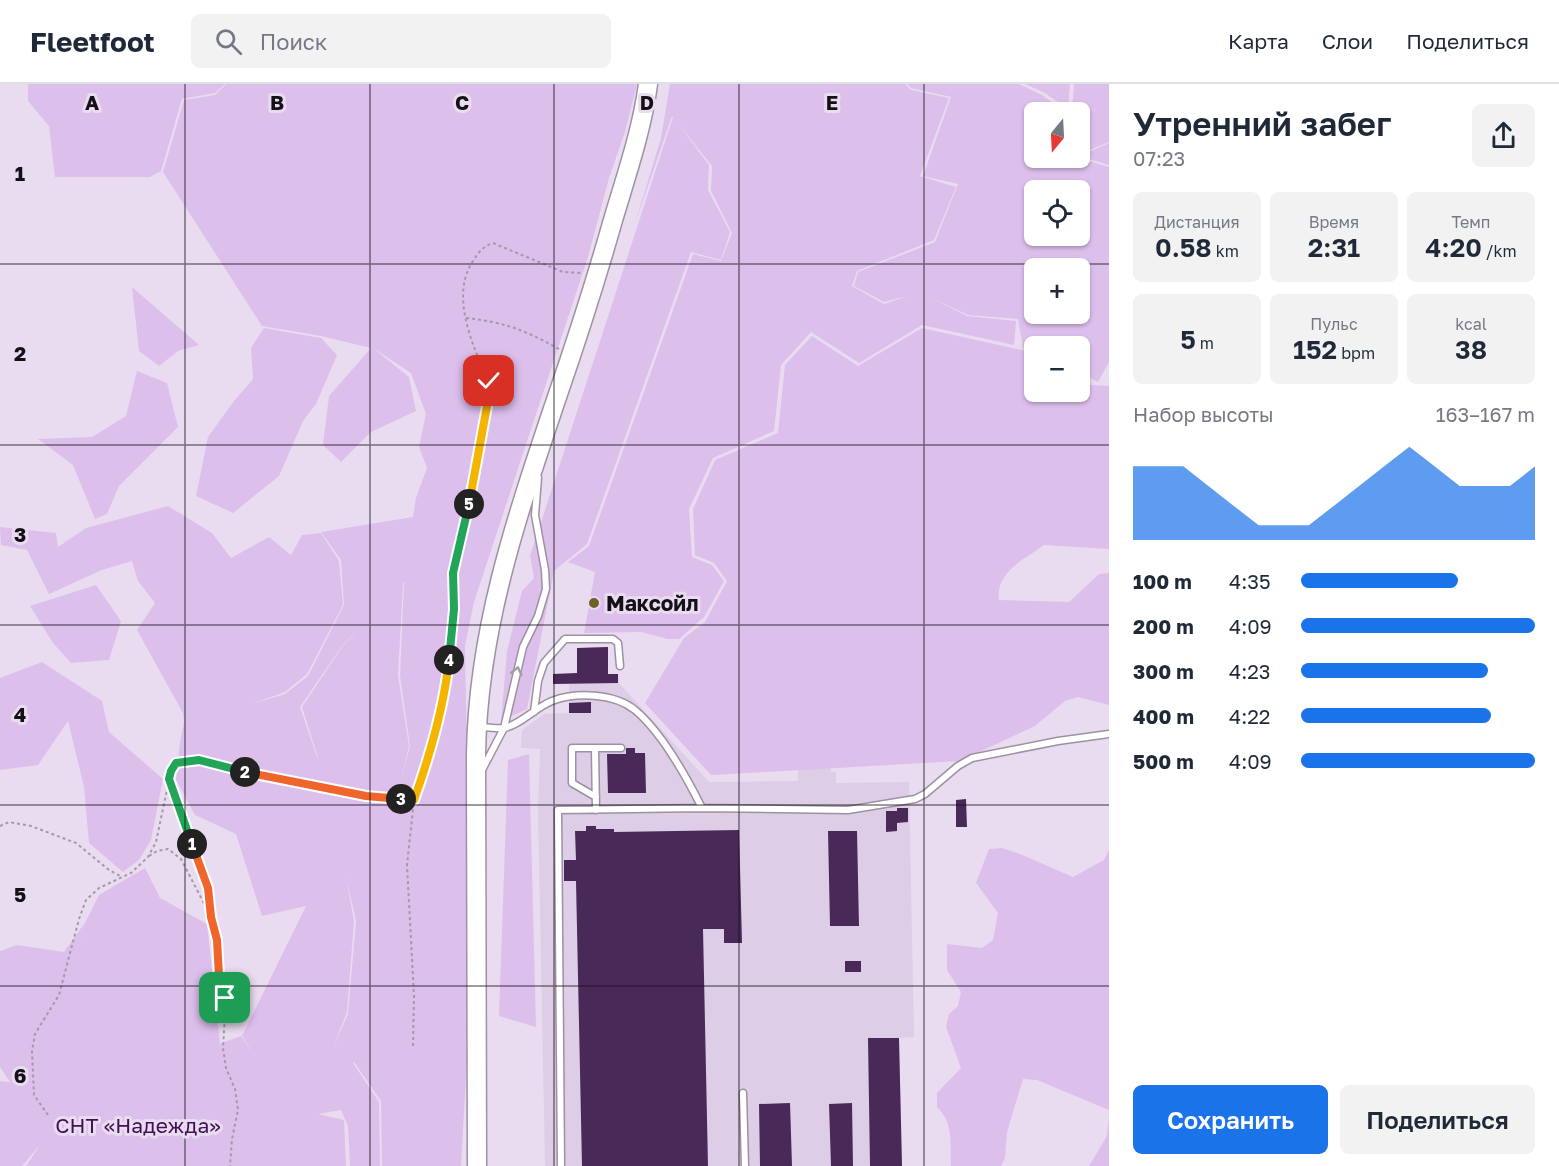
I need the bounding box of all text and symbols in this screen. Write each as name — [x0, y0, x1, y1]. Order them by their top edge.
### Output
search box — [191, 14, 611, 68]
text: Fleetfoot — [30, 25, 155, 58]
icon: search — [212, 25, 245, 58]
text: Поиск — [260, 28, 328, 55]
text: Карта — [1228, 28, 1289, 54]
text: Слои — [1322, 28, 1373, 54]
text: Поделиться — [1406, 28, 1529, 54]
text: A — [85, 90, 99, 114]
text: B — [270, 90, 284, 114]
text: C — [455, 90, 469, 114]
text: D — [640, 90, 654, 114]
text: E — [826, 90, 838, 114]
north arrow — [1024, 102, 1090, 168]
map controls — [1024, 102, 1090, 402]
text: Утренний забег — [1133, 104, 1391, 143]
button: share — [1472, 104, 1535, 167]
text: 07:23 — [1133, 146, 1185, 170]
text: 1 — [15, 161, 25, 185]
button: locate — [1024, 180, 1090, 246]
text: Дистанция — [1154, 212, 1240, 232]
text: Время — [1309, 212, 1359, 232]
text: Темп — [1452, 212, 1490, 232]
text: 0.58 — [1155, 232, 1212, 263]
text: 2:31 — [1308, 232, 1360, 263]
text: 4:20 — [1425, 232, 1482, 263]
text: km — [1212, 241, 1239, 261]
text: /km — [1482, 241, 1517, 261]
button: + — [1024, 258, 1090, 324]
text: Пульс — [1310, 314, 1358, 334]
text: kcal — [1455, 314, 1487, 334]
text: 5 — [1180, 324, 1196, 355]
text: m — [1196, 333, 1214, 353]
text: 152 — [1293, 334, 1337, 365]
text: 38 — [1455, 334, 1487, 365]
button: − — [1024, 336, 1090, 402]
text: 2 — [14, 341, 26, 365]
text: bpm — [1337, 343, 1375, 363]
pin — [463, 355, 514, 406]
icon: check — [472, 364, 505, 397]
text: Набор высоты — [1133, 402, 1274, 426]
text: 163–167 m — [1436, 402, 1535, 426]
pin: 5 — [454, 489, 484, 519]
text: 5 — [464, 494, 474, 514]
text: 3 — [14, 522, 26, 546]
text: 100 m — [1133, 569, 1192, 593]
text: 4:35 — [1229, 569, 1271, 593]
place label: Максойл — [606, 590, 699, 616]
marker: Максойл — [587, 596, 601, 610]
text: 200 m — [1133, 614, 1194, 638]
text: 4:09 — [1229, 614, 1272, 638]
pin: 4 — [434, 645, 464, 675]
text: 4 — [444, 650, 454, 670]
text: 300 m — [1133, 659, 1194, 683]
text: 4:23 — [1229, 659, 1271, 683]
one-way arrow — [510, 666, 523, 676]
text: 4 — [14, 702, 26, 726]
text: 400 m — [1133, 704, 1194, 728]
text: 4:22 — [1229, 704, 1270, 728]
text: 500 m — [1133, 749, 1194, 773]
text: 4:09 — [1229, 749, 1272, 773]
pin: 2 — [230, 757, 260, 787]
text: 2 — [240, 762, 250, 782]
pin: 3 — [386, 784, 416, 814]
text: 3 — [396, 789, 406, 809]
pin: 1 — [177, 829, 207, 859]
text: 1 — [188, 834, 196, 854]
text: 5 — [14, 882, 26, 906]
pin — [199, 972, 250, 1023]
icon: arrive — [208, 981, 241, 1014]
text: 6 — [14, 1063, 26, 1087]
button: Сохранить — [1133, 1085, 1328, 1154]
button: Поделиться — [1340, 1085, 1535, 1154]
park label: СНТ «Надежда» — [55, 1112, 221, 1138]

